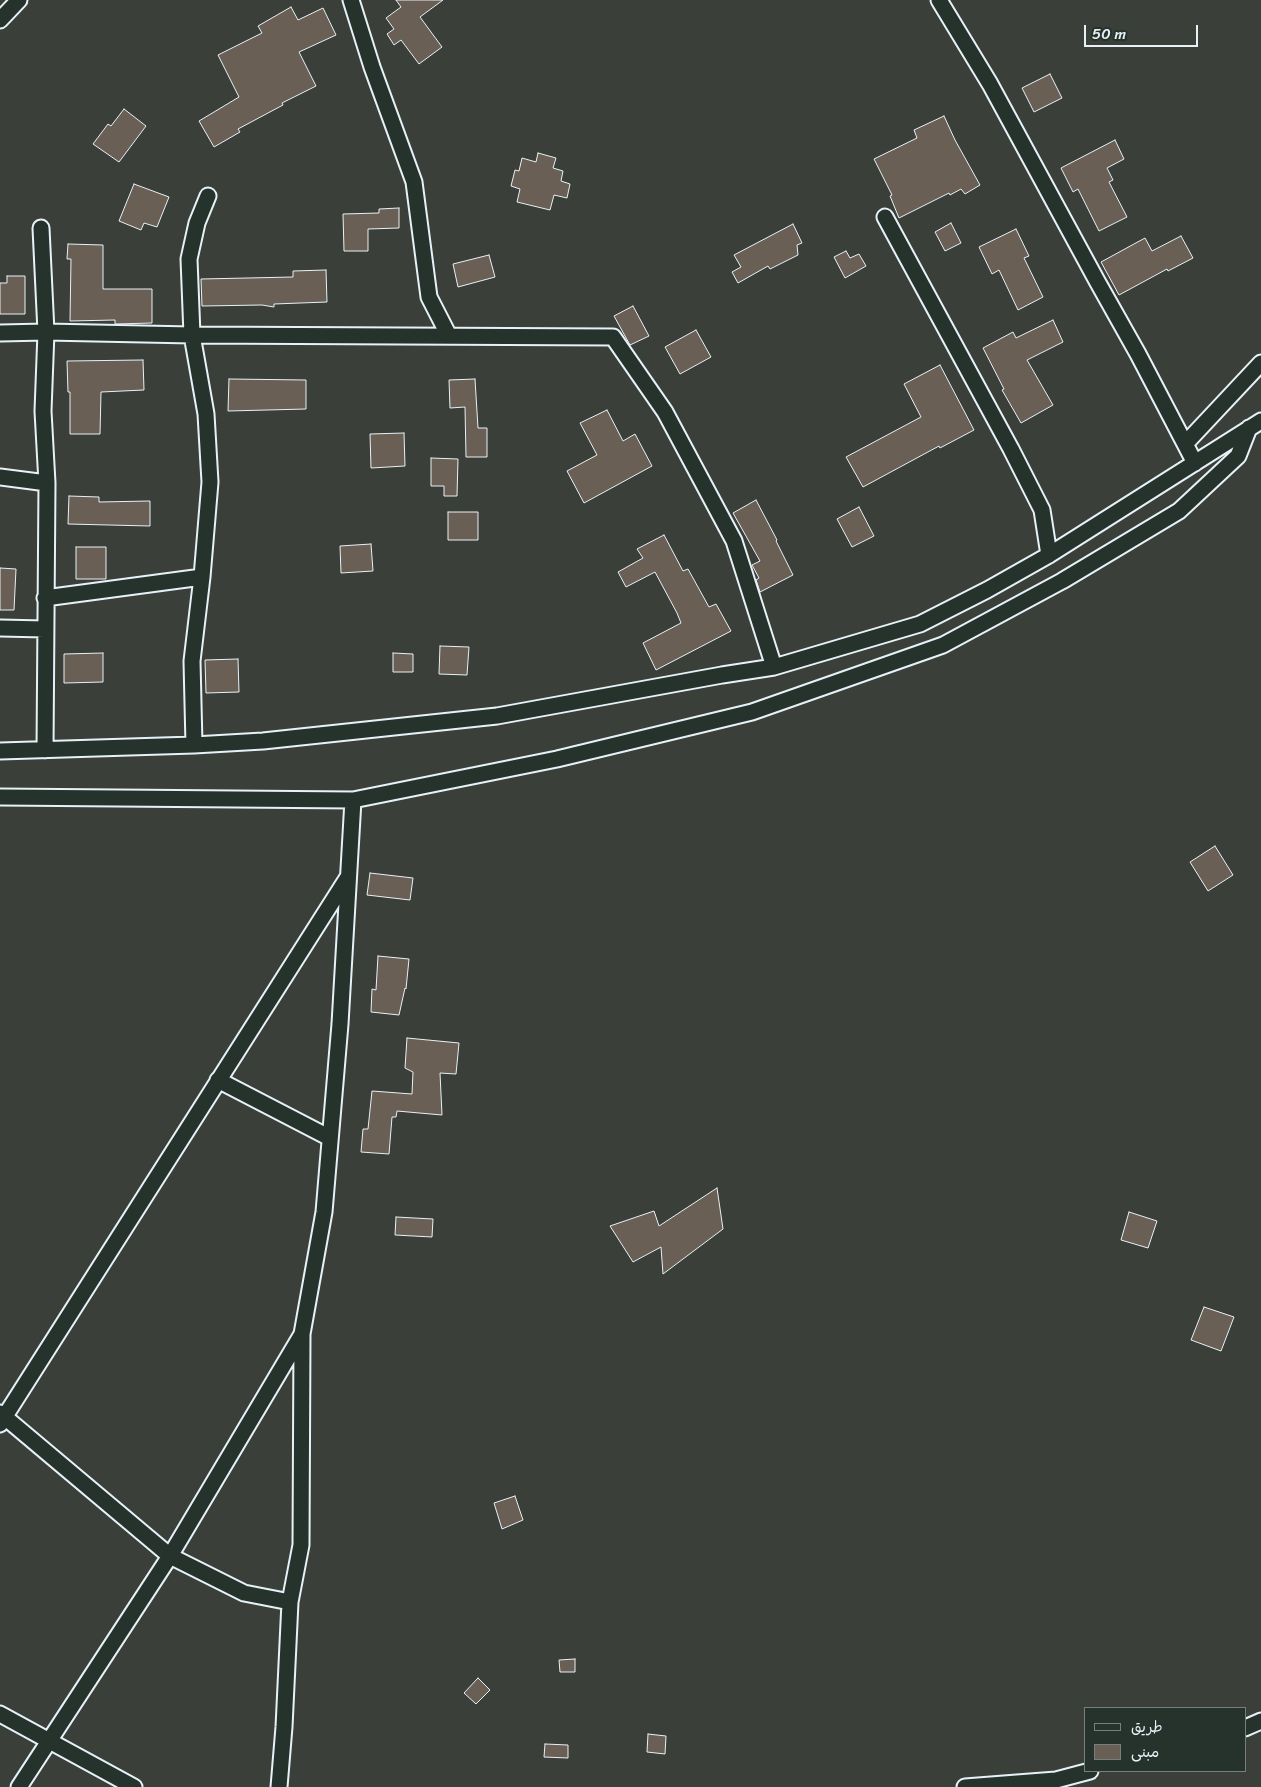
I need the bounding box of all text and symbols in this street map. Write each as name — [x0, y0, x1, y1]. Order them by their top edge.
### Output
scale bar — [1086, 15, 1200, 47]
text: 50 m — [1092, 21, 1126, 47]
legend — [1084, 1707, 1246, 1772]
text: طريق — [1131, 1714, 1163, 1740]
text: مبنى — [1131, 1739, 1159, 1765]

